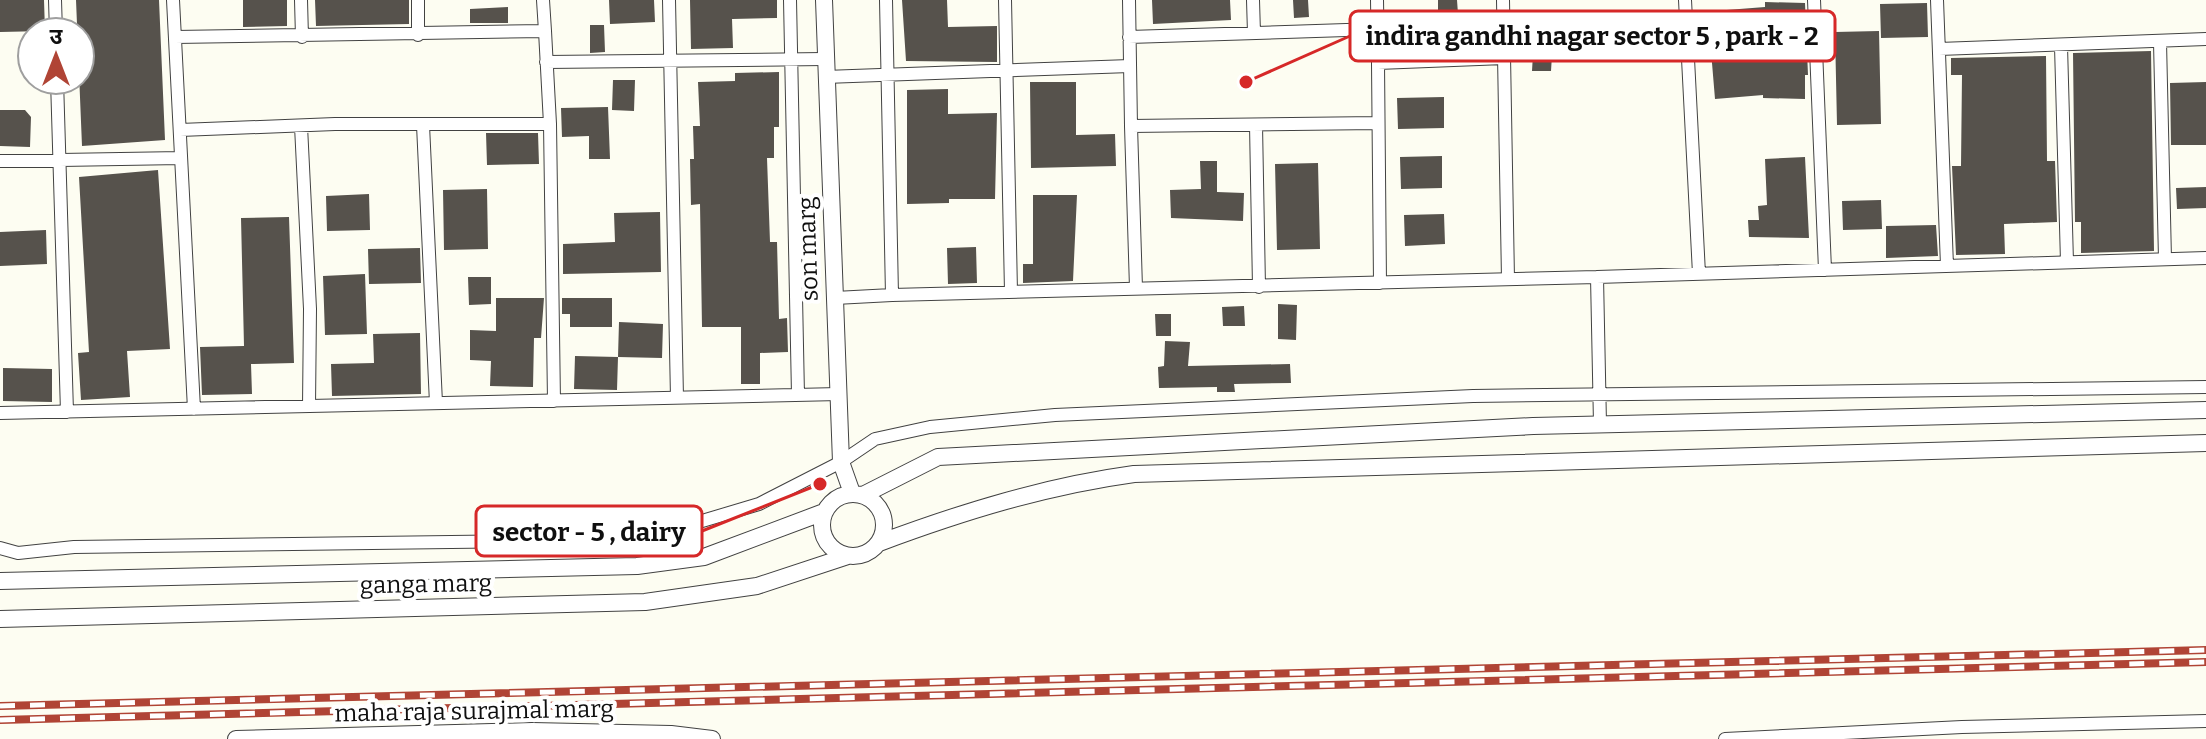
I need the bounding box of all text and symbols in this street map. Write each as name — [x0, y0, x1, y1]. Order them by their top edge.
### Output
callout: indira gandhi nagar sector 5 , park - 2 — [1350, 11, 1835, 61]
north arrow — [16, 16, 96, 96]
text: indira gandhi nagar sector 5 , park - 2 — [1365, 21, 1819, 52]
text: उ — [50, 23, 64, 50]
street label: son marg — [792, 196, 824, 302]
callout: sector - 5 , dairy — [476, 506, 702, 556]
text: sector - 5 , dairy — [492, 517, 686, 548]
street label: ganga marg — [360, 569, 492, 599]
street label: maha raja surajmal marg — [334, 695, 614, 727]

